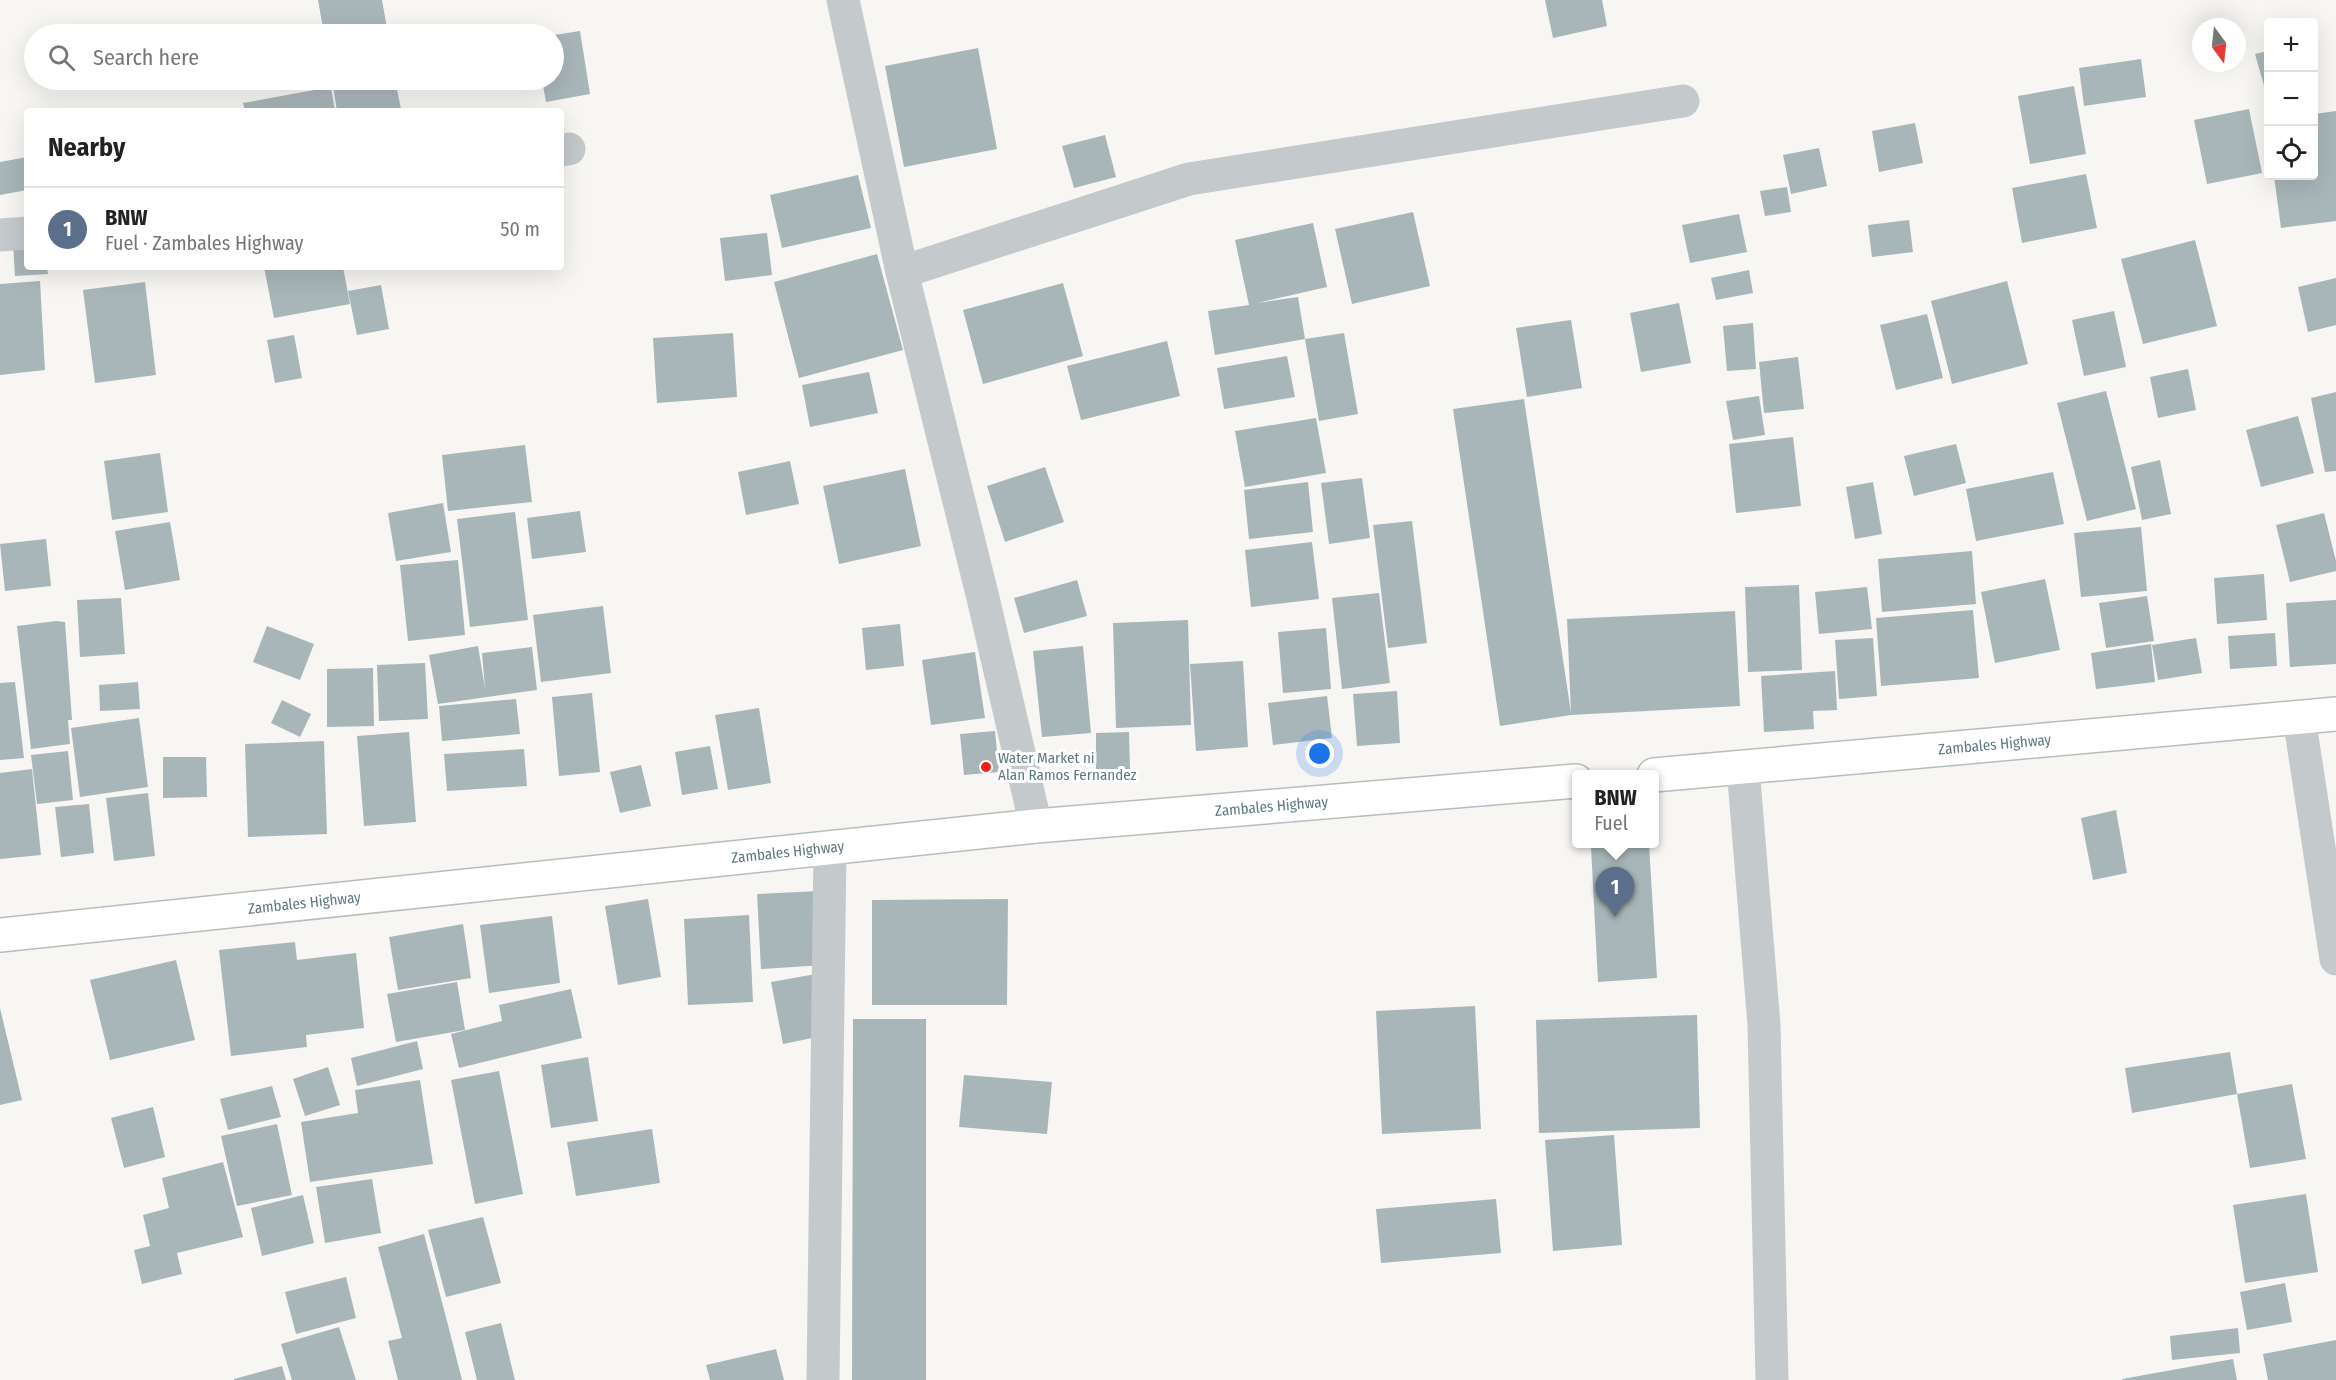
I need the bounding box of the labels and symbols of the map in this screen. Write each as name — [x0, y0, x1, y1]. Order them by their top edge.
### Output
north arrow — [2192, 18, 2246, 72]
street label: Zambales Highway — [1937, 730, 2052, 759]
your location — [1305, 739, 1334, 768]
place label: Water Market ni Alan Ramos Fernandez — [998, 749, 1136, 784]
marker: Water Market ni Alan Ramos Fernandez — [979, 760, 993, 774]
street label: Zambales Highway — [1214, 793, 1329, 820]
street label: Zambales Highway — [730, 837, 845, 867]
pin: 1 — [1596, 868, 1634, 917]
street label: Zambales Highway — [247, 888, 362, 918]

